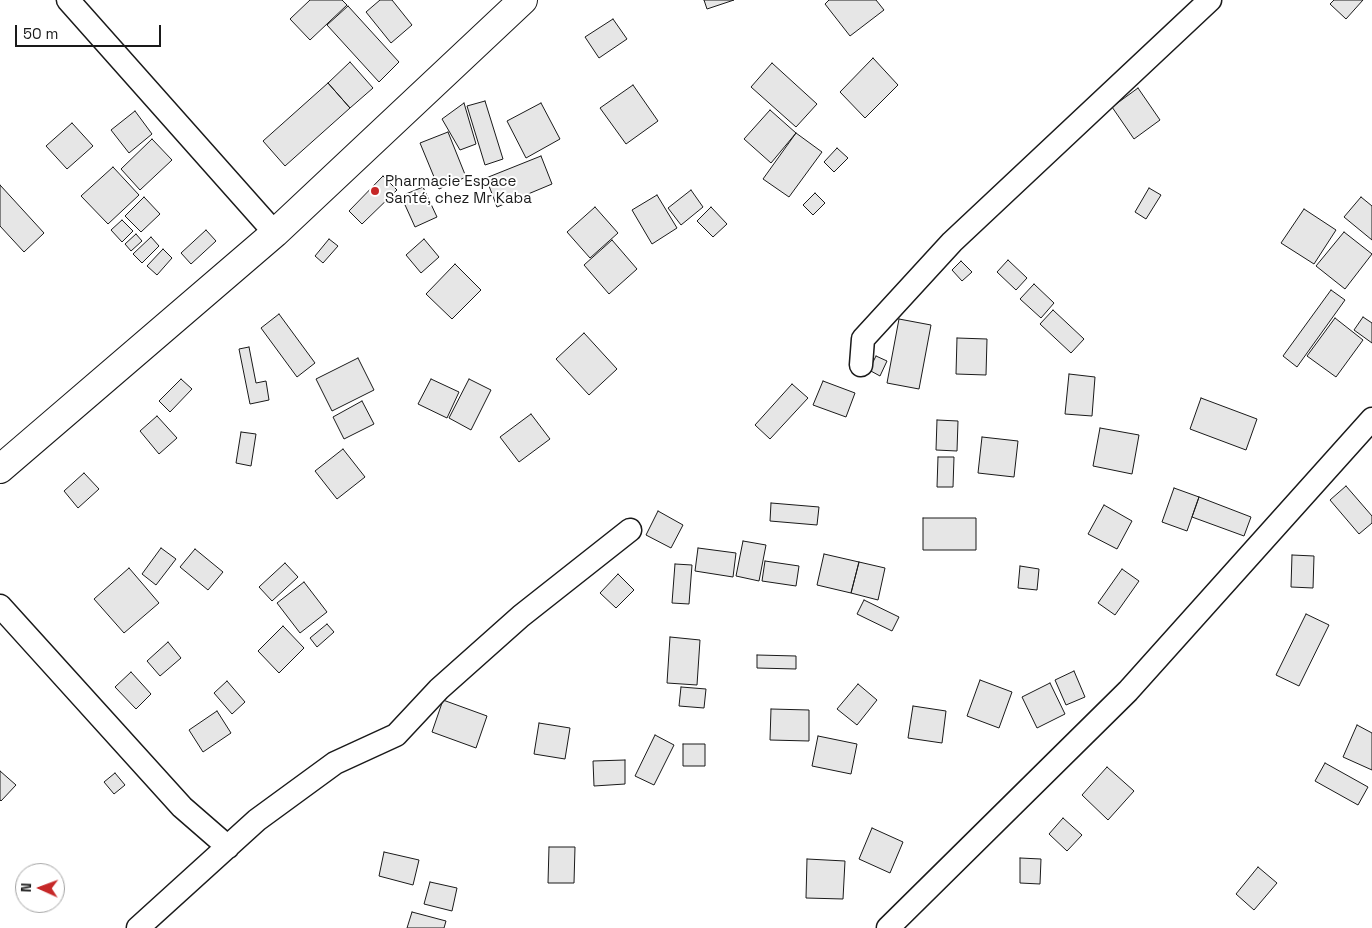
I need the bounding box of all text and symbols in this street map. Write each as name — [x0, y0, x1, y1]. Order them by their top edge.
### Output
scale bar — [18, 15, 164, 47]
text: 50 m — [23, 24, 58, 43]
place label: Pharmacie Espace Santé, chez Mr Kaba — [385, 173, 532, 208]
marker: Pharmacie Espace Santé, chez Mr Kaba — [369, 185, 381, 197]
north arrow — [15, 863, 65, 913]
text: N — [17, 883, 35, 893]

